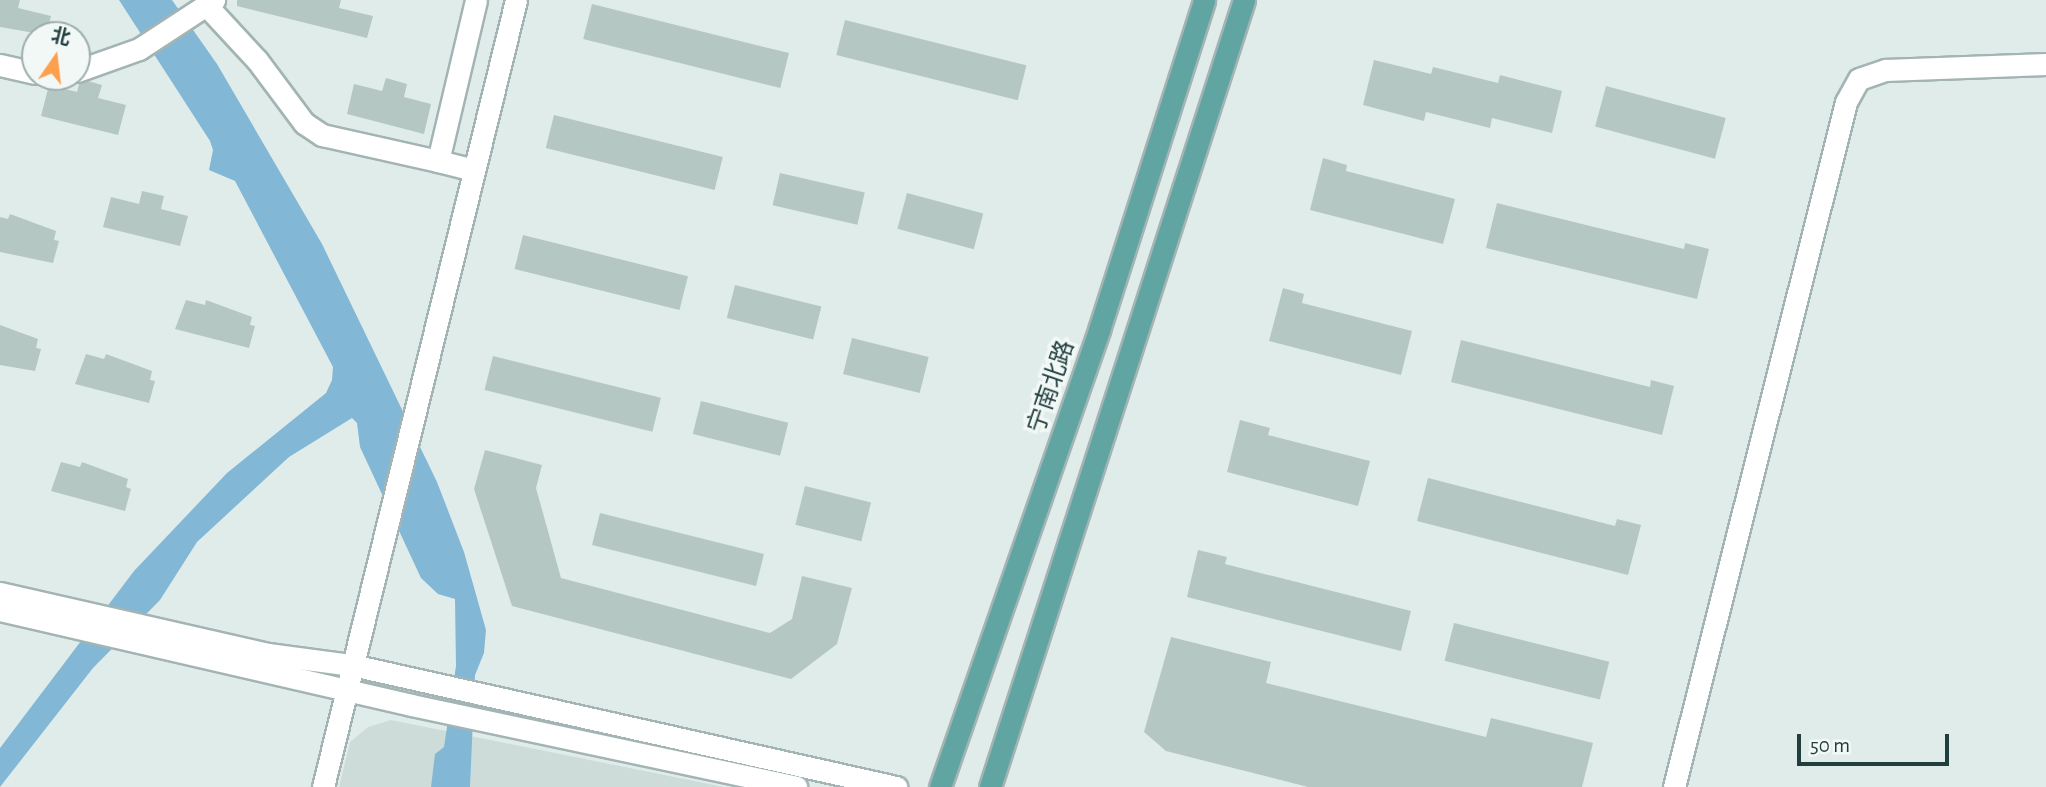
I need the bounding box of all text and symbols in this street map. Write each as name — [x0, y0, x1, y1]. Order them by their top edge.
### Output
north arrow — [21, 21, 91, 91]
text: 北 — [49, 26, 72, 49]
street label: 宁南北路 — [1023, 337, 1081, 437]
scale bar — [1801, 720, 1953, 764]
text: 50 m — [1810, 735, 1850, 756]

